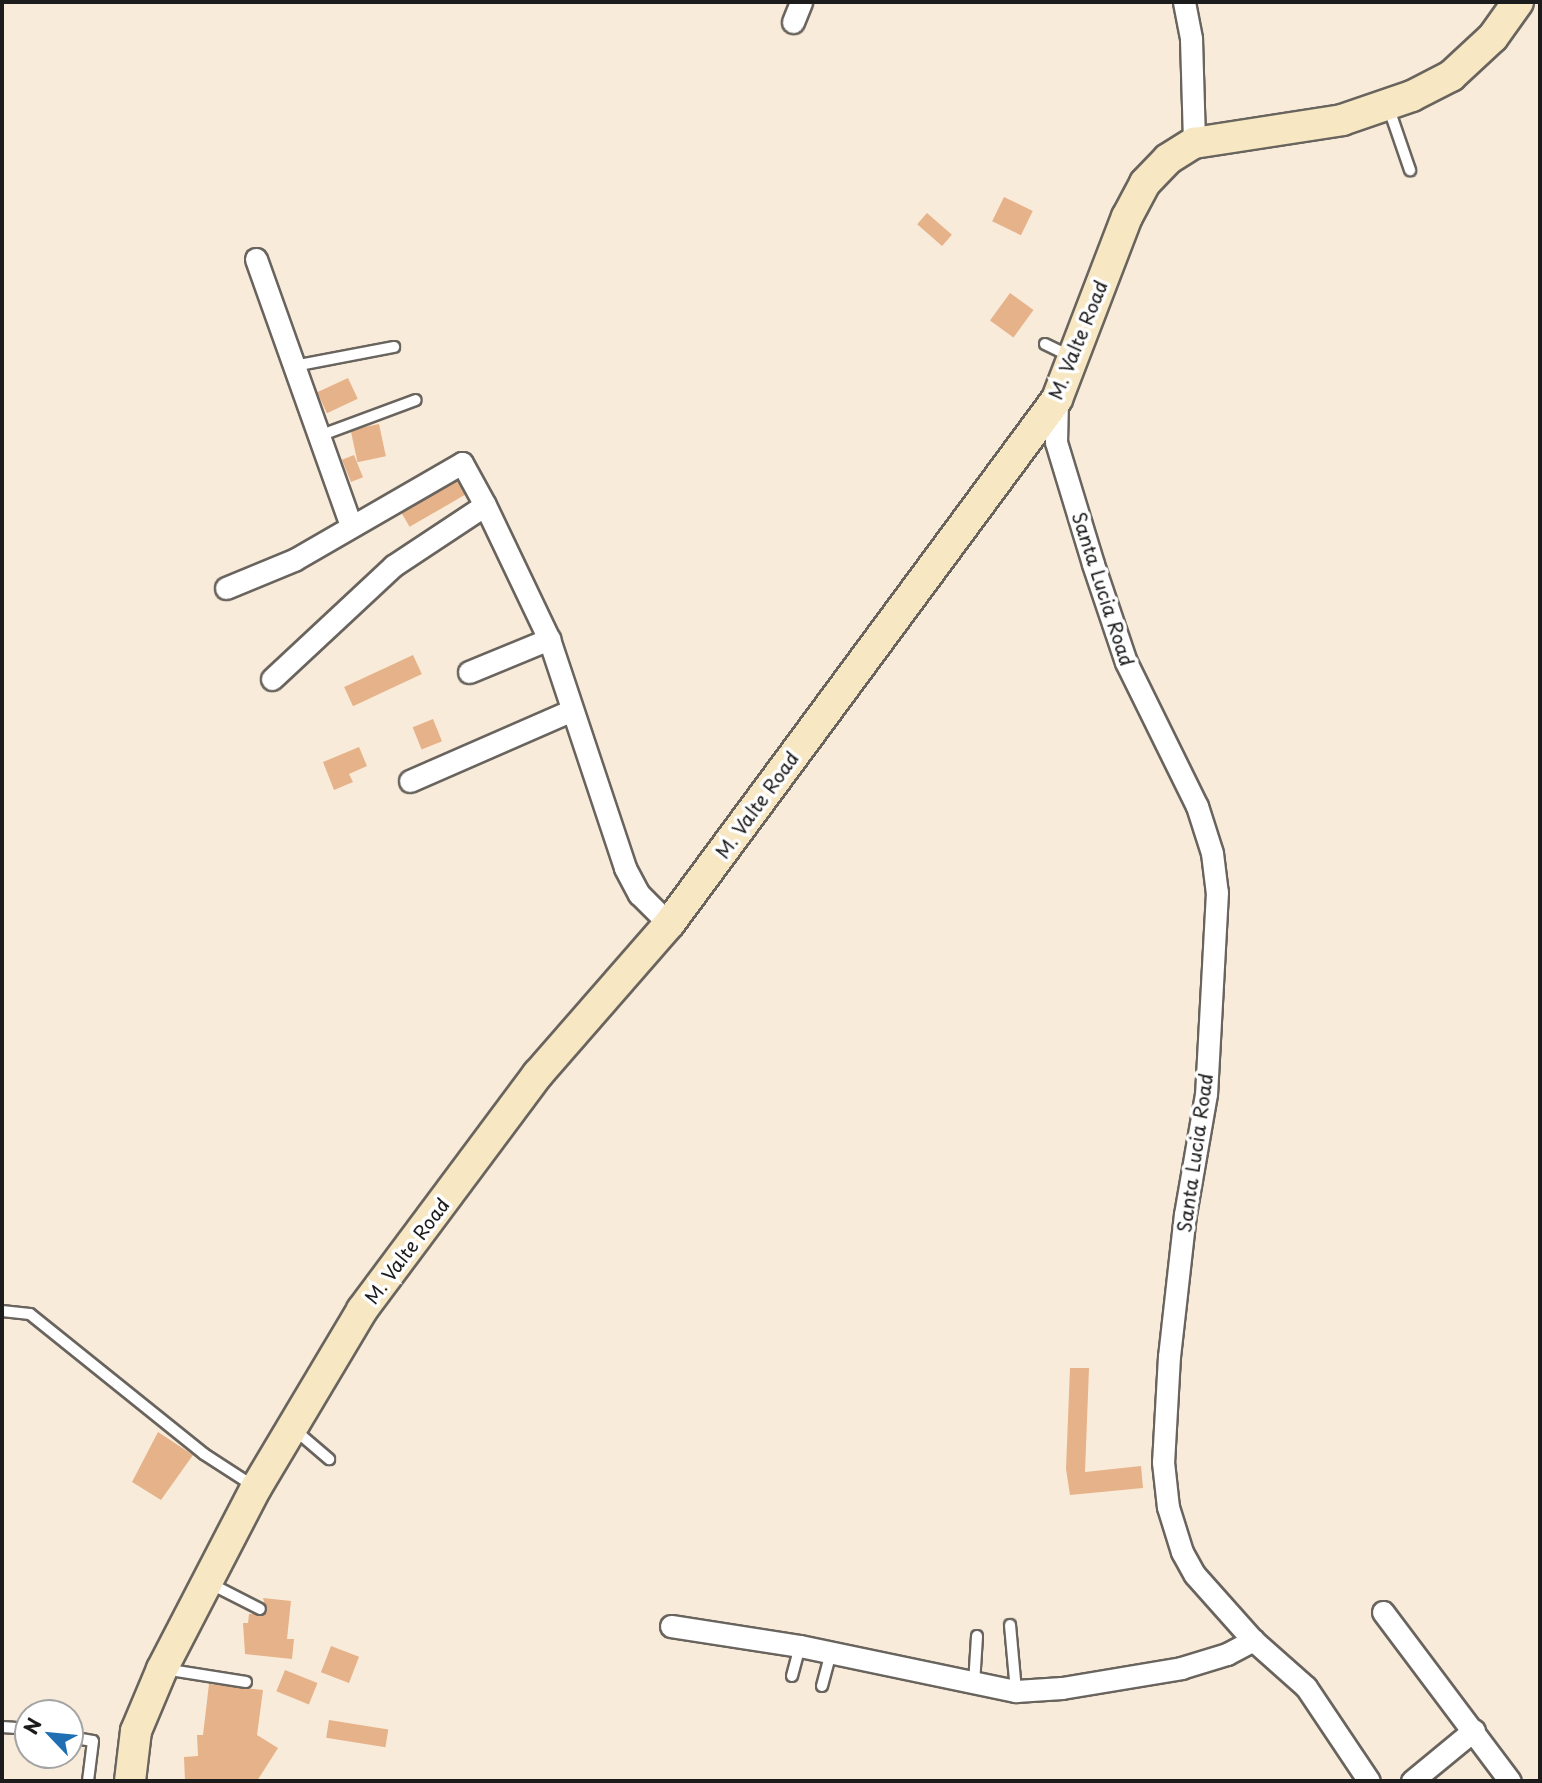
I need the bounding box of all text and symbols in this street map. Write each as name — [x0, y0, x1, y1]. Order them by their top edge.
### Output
street label: M. Valte Road — [1044, 277, 1112, 403]
street label: Santa Lucia Road — [1067, 509, 1139, 669]
street label: M. Valte Road — [710, 747, 804, 863]
street label: Santa Lucia Road — [1173, 1072, 1217, 1234]
street label: M. Valte Road — [360, 1193, 454, 1309]
north arrow — [14, 1699, 84, 1769]
text: N — [16, 1713, 48, 1739]

